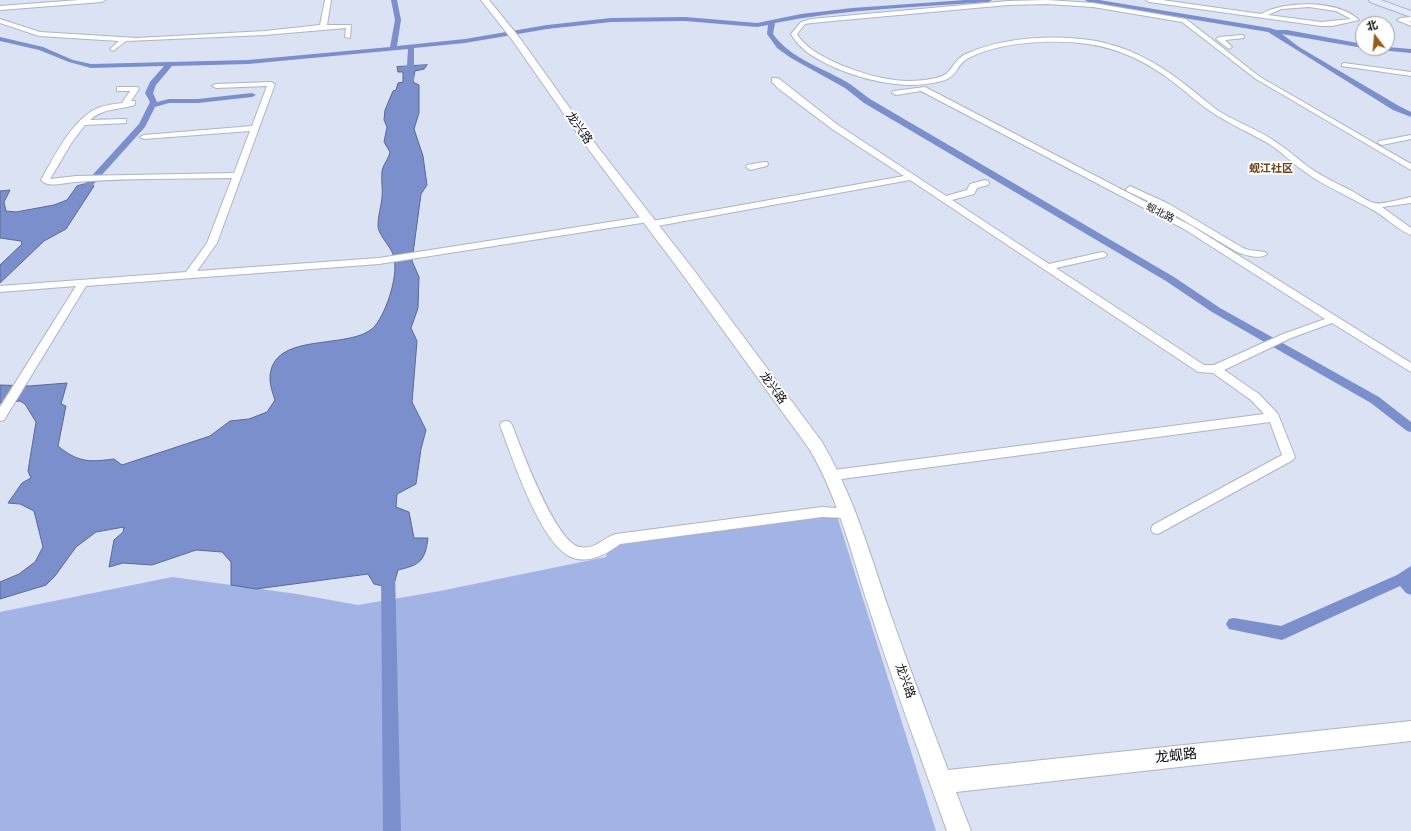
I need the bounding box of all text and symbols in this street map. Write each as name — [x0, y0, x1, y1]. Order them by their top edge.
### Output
north arrow — [1355, 16, 1395, 56]
text: 北 — [1365, 17, 1379, 34]
street label: 龙兴路 — [563, 109, 595, 147]
district label: 蚬江社区 — [1249, 162, 1293, 176]
street label: 蚬北路 — [1144, 201, 1176, 225]
street label: 龙兴路 — [757, 369, 789, 407]
street label: 龙兴路 — [892, 662, 918, 700]
street label: 龙蚬路 — [1154, 745, 1198, 767]

